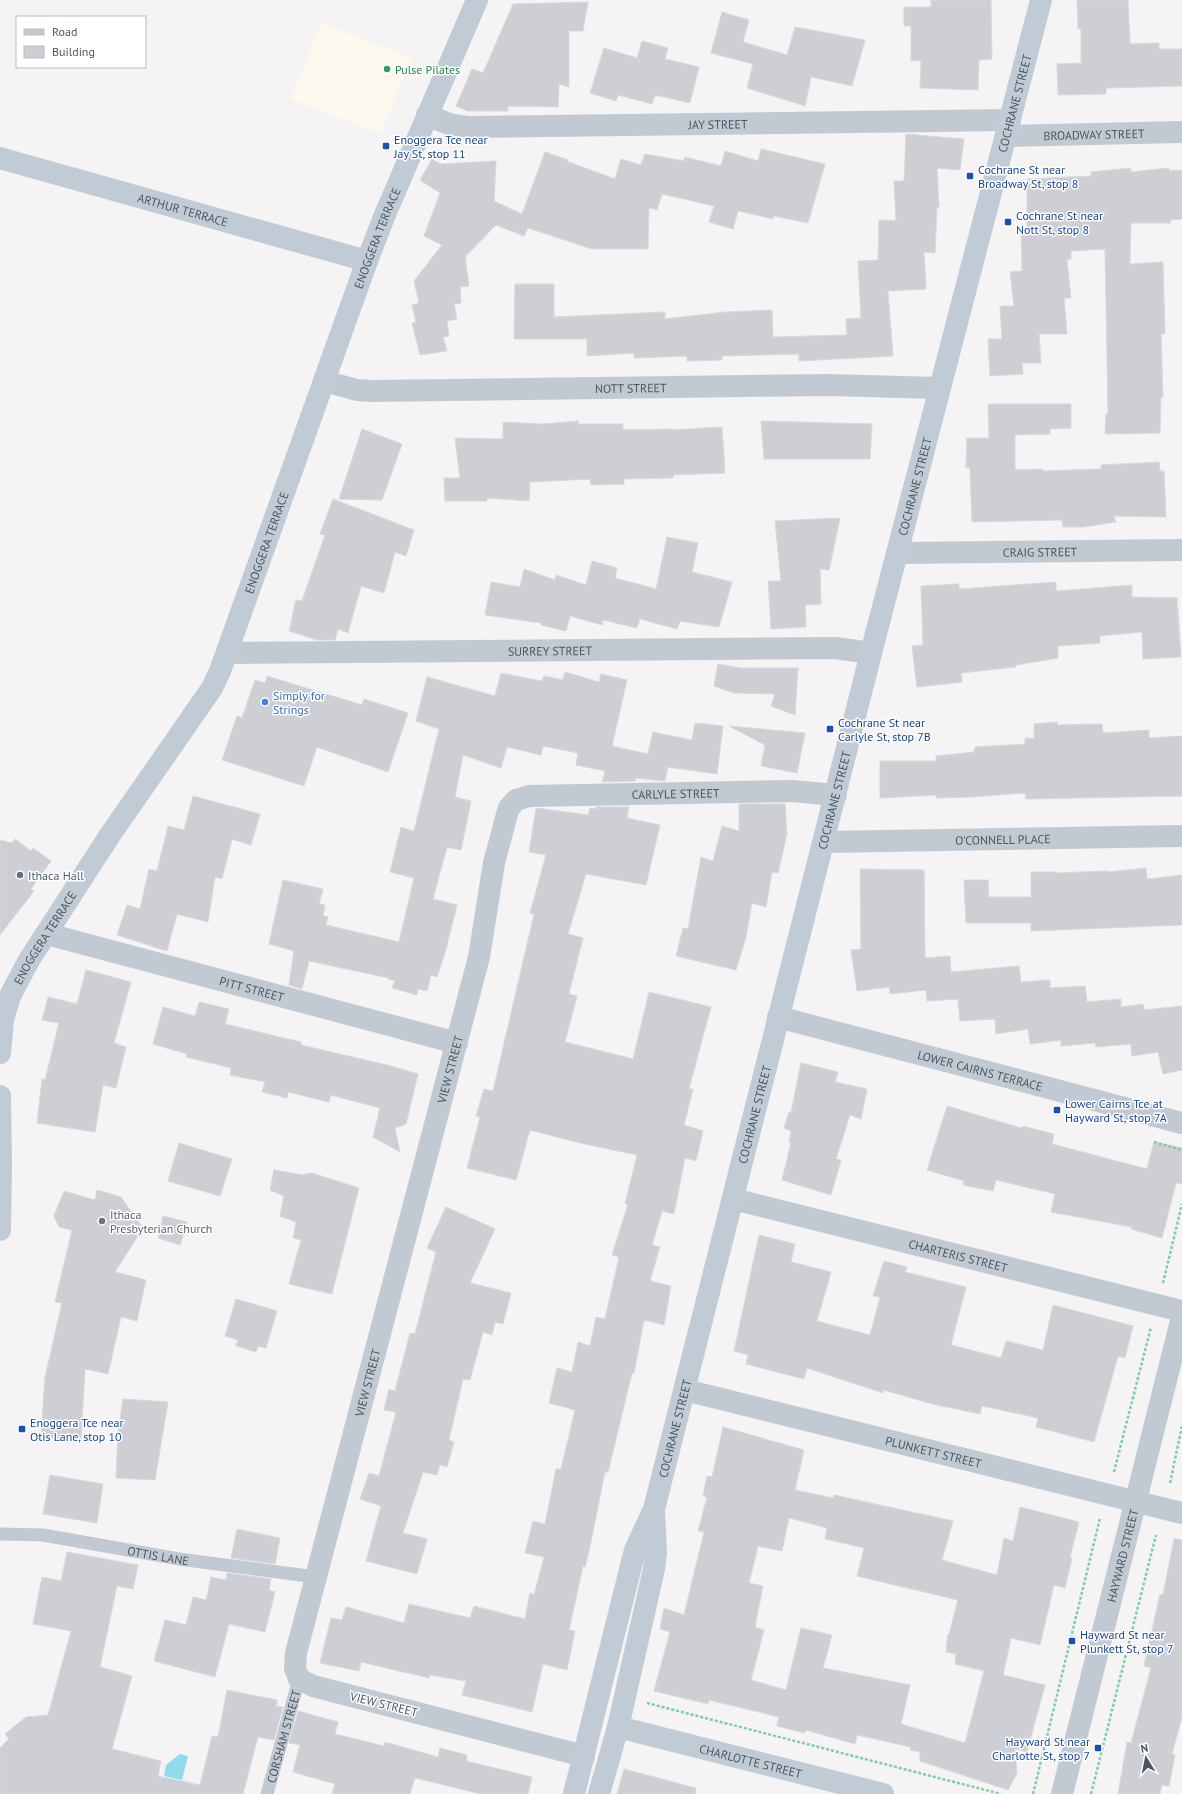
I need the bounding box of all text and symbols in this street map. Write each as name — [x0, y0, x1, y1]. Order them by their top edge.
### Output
legend — [16, 16, 146, 68]
text: Road — [52, 24, 77, 39]
text: Building — [52, 44, 95, 59]
street label: COCHRANE STREET — [994, 52, 1034, 154]
place label: Pulse Pilates — [395, 62, 460, 77]
marker: Pulse Pilates — [382, 64, 392, 74]
street label: JAY STREET — [687, 116, 748, 132]
street label: BROADWAY STREET — [1043, 125, 1145, 143]
place label: Enoggera Tce near Jay St, stop 11 — [393, 132, 488, 161]
marker: Enoggera Tce near Jay St, stop 11 — [381, 141, 391, 151]
place label: Cochrane St near Broadway St, stop 8 — [978, 162, 1078, 191]
marker: Cochrane St near Broadway St, stop 8 — [965, 171, 975, 181]
street label: ENOGGERA TERRACE — [350, 185, 403, 291]
street label: ARTHUR TERRACE — [136, 190, 230, 229]
place label: Cochrane St near Nott St, stop 8 — [1016, 208, 1103, 237]
marker: Cochrane St near Nott St, stop 8 — [1003, 217, 1013, 227]
street label: NOTT STREET — [595, 380, 667, 396]
street label: COCHRANE STREET — [894, 435, 934, 537]
street label: ENOGGERA TERRACE — [241, 490, 291, 595]
street label: CRAIG STREET — [1003, 544, 1078, 559]
street label: SURREY STREET — [508, 642, 593, 658]
place label: Simply for Strings — [273, 688, 325, 717]
marker: Simply for Strings — [260, 697, 270, 707]
place label: Cochrane St near Carlyle St, stop 7B — [838, 715, 931, 744]
marker: Cochrane St near Carlyle St, stop 7B — [825, 724, 835, 734]
street label: COCHRANE STREET — [814, 749, 853, 851]
street label: CARLYLE STREET — [631, 785, 720, 802]
street label: O'CONNELL PLACE — [955, 831, 1051, 847]
place label: Ithaca Hall — [28, 868, 84, 883]
marker: Ithaca Hall — [15, 870, 25, 880]
street label: ENOGGERA TERRACE — [10, 888, 79, 987]
street label: PITT STREET — [218, 973, 286, 1004]
street label: VIEW STREET — [433, 1033, 466, 1106]
street label: LOWER CAIRNS TERRACE — [916, 1046, 1044, 1094]
street label: COCHRANE STREET — [734, 1063, 774, 1165]
place label: Lower Cairns Tce at Hayward St, stop 7A — [1065, 1096, 1167, 1125]
marker: Lower Cairns Tce at Hayward St, stop 7A — [1052, 1105, 1062, 1115]
place label: Ithaca Presbyterian Church — [110, 1207, 212, 1236]
marker: Ithaca Presbyterian Church — [97, 1216, 107, 1226]
street label: CHARTERIS STREET — [907, 1236, 1009, 1275]
street label: VIEW STREET — [351, 1347, 383, 1419]
street label: COCHRANE STREET — [655, 1377, 694, 1479]
place label: Enoggera Tce near Otis Lane, stop 10 — [30, 1415, 124, 1444]
marker: Enoggera Tce near Otis Lane, stop 10 — [17, 1424, 27, 1434]
street label: PLUNKETT STREET — [884, 1432, 984, 1471]
street label: HAYWARD STREET — [1103, 1507, 1141, 1604]
street label: OTTIS LANE — [126, 1543, 190, 1568]
place label: Hayward St near Plunkett St, stop 7 — [1080, 1627, 1174, 1656]
marker: Hayward St near Plunkett St, stop 7 — [1067, 1636, 1077, 1646]
street label: CORSHAM STREET — [263, 1688, 303, 1784]
street label: VIEW STREET — [348, 1688, 420, 1720]
place label: Hayward St near Charlotte St, stop 7 — [992, 1734, 1090, 1763]
north arrow — [1126, 1738, 1166, 1778]
street label: CHARLOTTE STREET — [698, 1740, 804, 1781]
text: N — [1139, 1741, 1149, 1756]
marker: Hayward St near Charlotte St, stop 7 — [1093, 1743, 1103, 1753]

